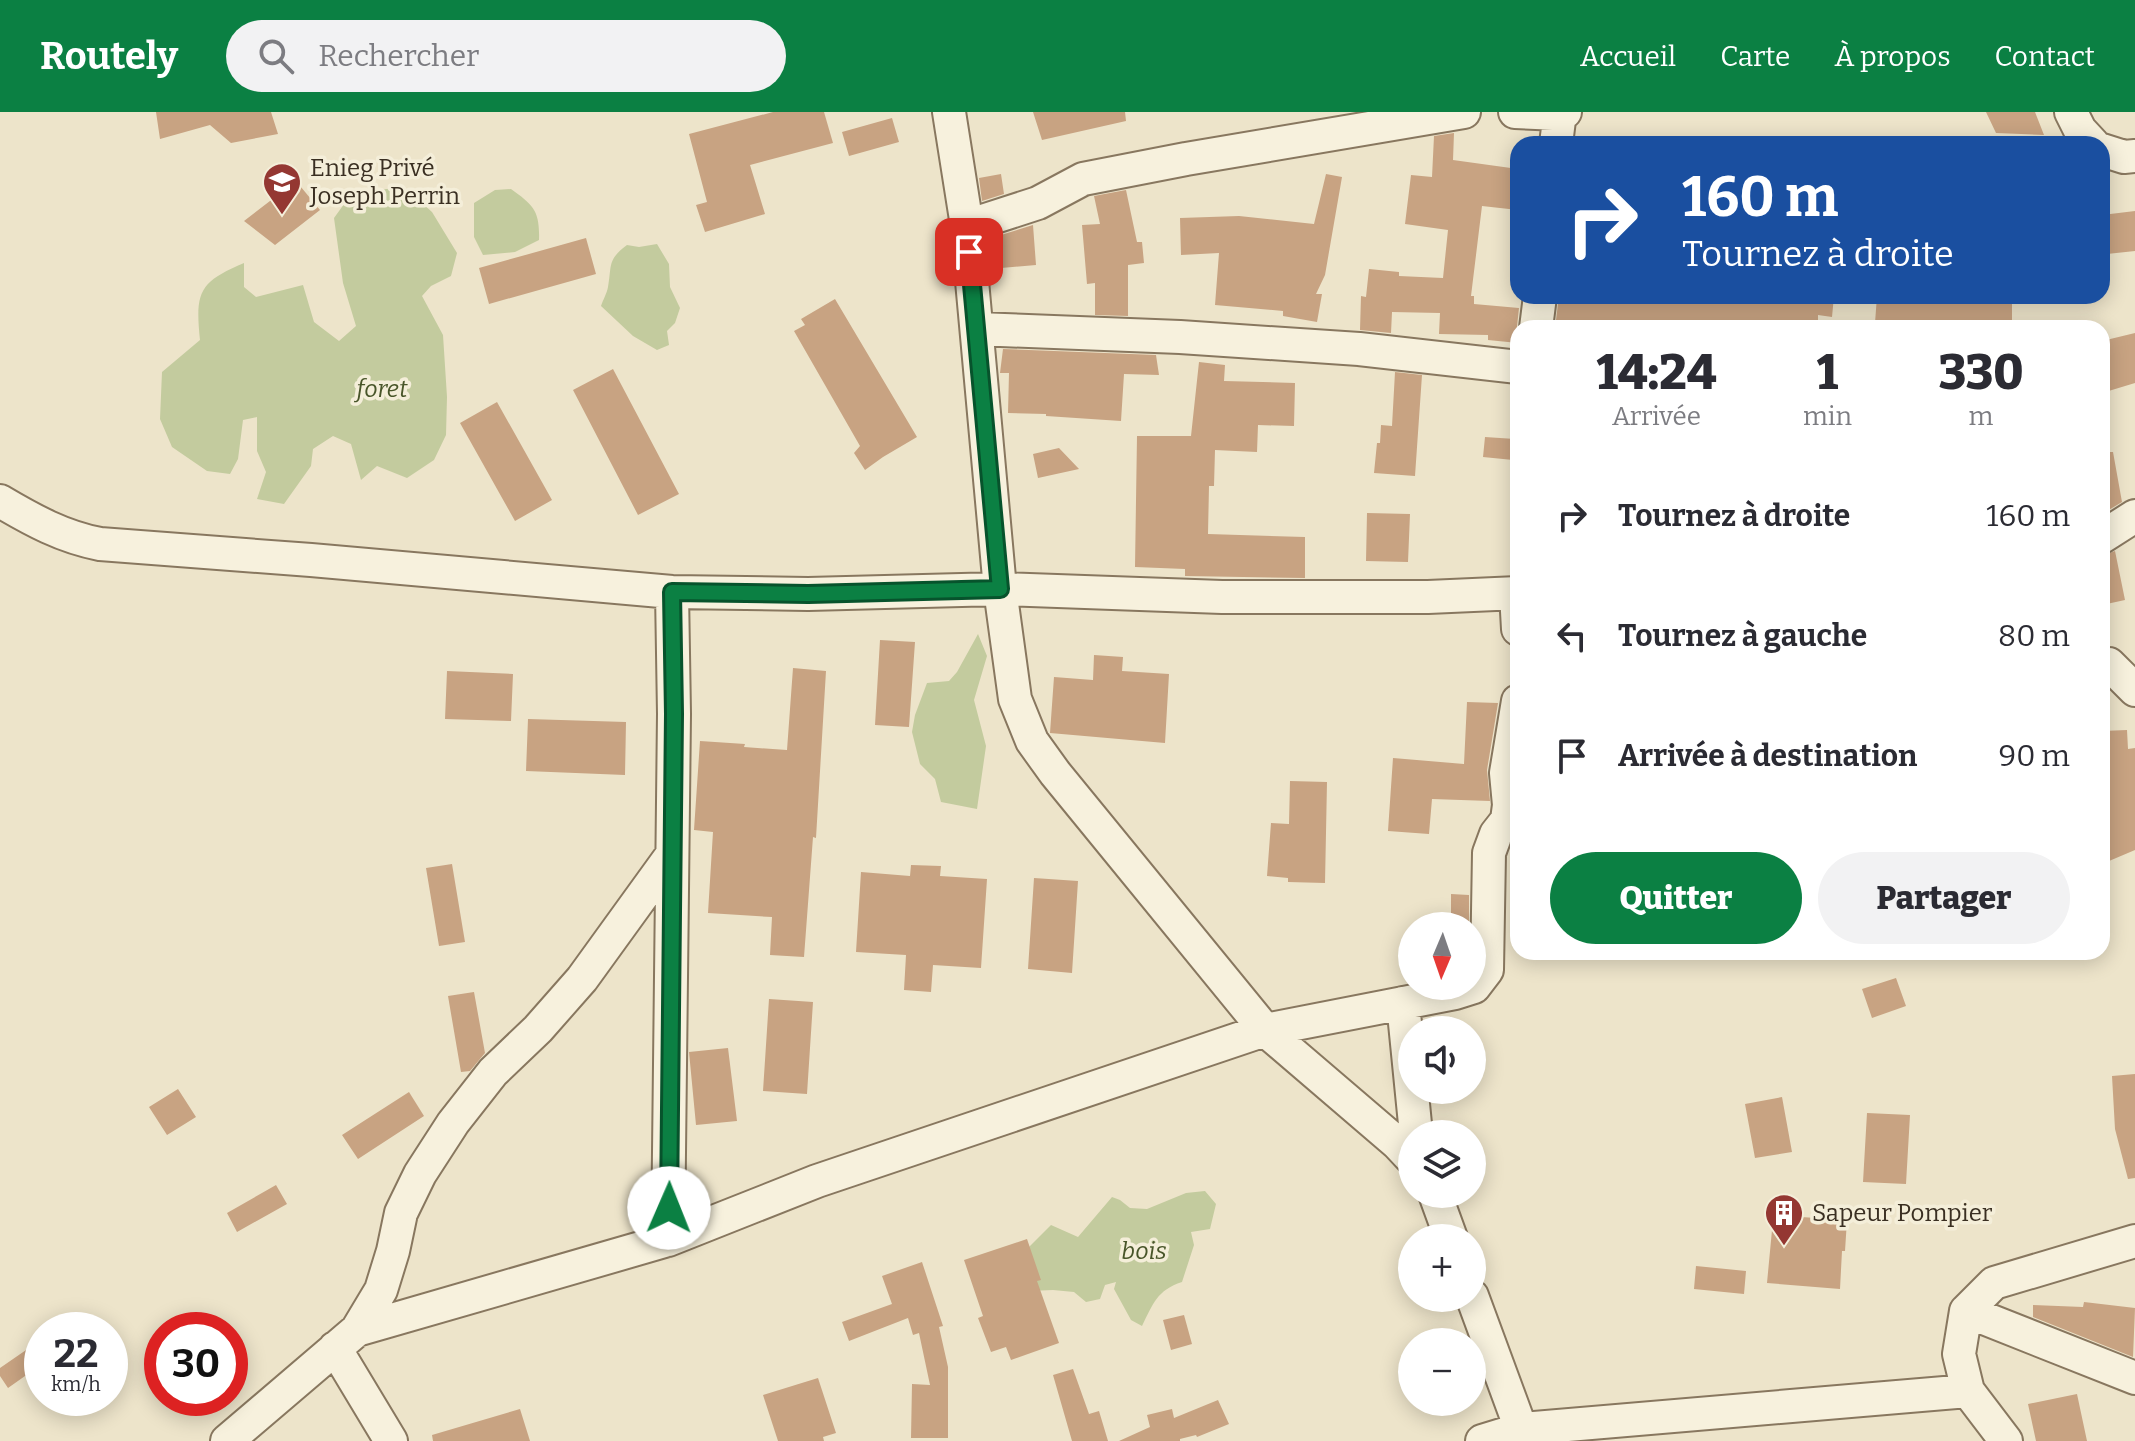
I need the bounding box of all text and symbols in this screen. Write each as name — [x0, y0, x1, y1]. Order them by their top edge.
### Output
search box — [226, 20, 786, 92]
text: Routely — [40, 33, 178, 79]
icon: search — [254, 34, 298, 78]
text: Rechercher — [318, 38, 479, 74]
text: Accueil — [1580, 40, 1676, 73]
text: Carte — [1720, 40, 1790, 73]
text: À propos — [1834, 40, 1951, 73]
text: Contact — [1995, 40, 2095, 73]
place label: Enieg Privé Joseph Perrin — [309, 154, 460, 210]
school or university icon: Enieg Privé Joseph Perrin — [261, 161, 303, 216]
text: 160 m — [1682, 164, 1838, 231]
icon: right — [1550, 168, 1654, 272]
pin — [935, 218, 1003, 286]
icon: arrive — [947, 230, 991, 274]
text: Tournez à droite — [1682, 232, 1954, 276]
text: 14:24 — [1596, 344, 1717, 402]
text: 1 — [1817, 344, 1838, 402]
text: 330 — [1938, 344, 2024, 402]
park label: foret — [353, 375, 408, 403]
text: Arrivée — [1612, 401, 1701, 432]
text: min — [1803, 401, 1852, 432]
text: m — [1969, 401, 1993, 432]
icon: right — [1550, 494, 1594, 538]
text: Tournez à droite — [1618, 498, 1850, 534]
text: 160 m — [1986, 498, 2070, 534]
icon: left — [1550, 614, 1594, 658]
text: Tournez à gauche — [1618, 618, 1867, 654]
text: 80 m — [1998, 618, 2070, 654]
icon: arrive — [1550, 734, 1594, 778]
text: Arrivée à destination — [1618, 738, 1917, 774]
text: 90 m — [1999, 738, 2070, 774]
button: Quitter — [1550, 852, 1802, 944]
button: Partager — [1818, 852, 2070, 944]
north arrow — [1398, 912, 1486, 1000]
map controls — [1398, 912, 1486, 1416]
button: sound — [1398, 1016, 1486, 1104]
button: layers — [1398, 1120, 1486, 1208]
position arrow — [627, 1166, 711, 1250]
building icon: Sapeur Pompier — [1763, 1192, 1805, 1247]
place label: Sapeur Pompier — [1812, 1199, 1993, 1227]
button: + — [1398, 1224, 1486, 1312]
park label: bois — [1121, 1237, 1167, 1265]
speed limit sign: 30 — [144, 1312, 248, 1416]
button: − — [1398, 1328, 1486, 1416]
text: 22 — [53, 1330, 99, 1378]
text: km/h — [51, 1372, 101, 1396]

